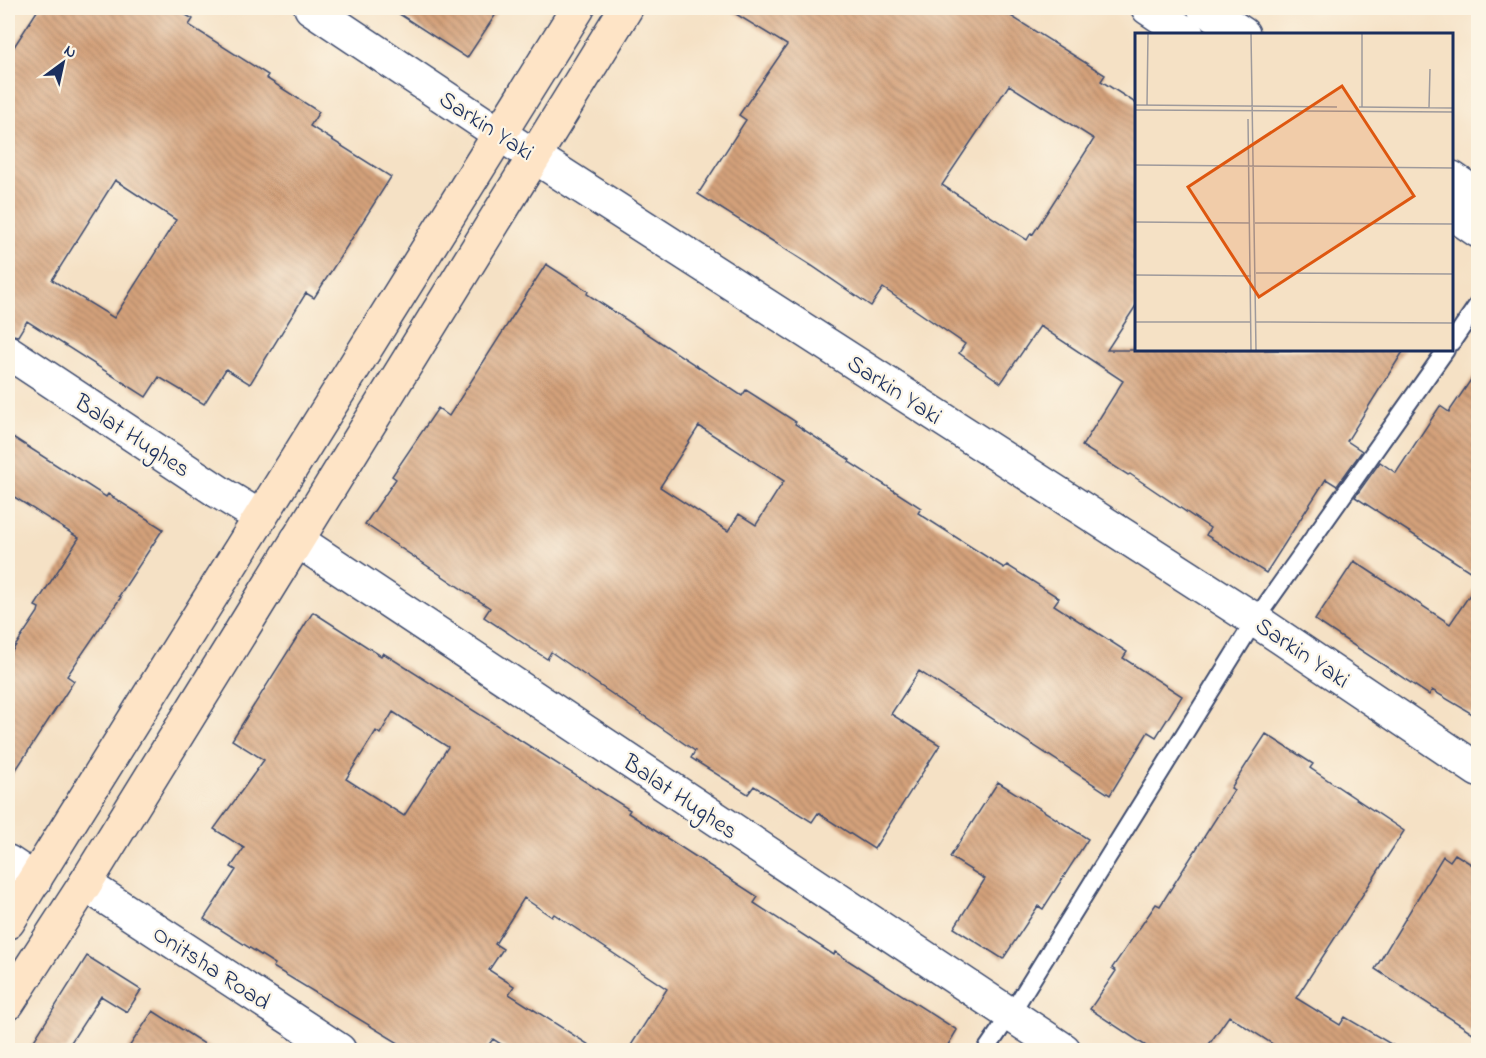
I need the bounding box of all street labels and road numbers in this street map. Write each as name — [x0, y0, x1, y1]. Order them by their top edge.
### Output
street label: Sarkin Yaki — [431, 83, 540, 171]
street label: Sarkin Yaki — [839, 347, 948, 435]
street label: Balat Hughes — [66, 386, 197, 488]
street label: Sarkin Yaki — [1247, 610, 1356, 699]
street label: Balat Hughes — [614, 746, 744, 849]
street label: Onitsha Road — [145, 918, 277, 1021]

